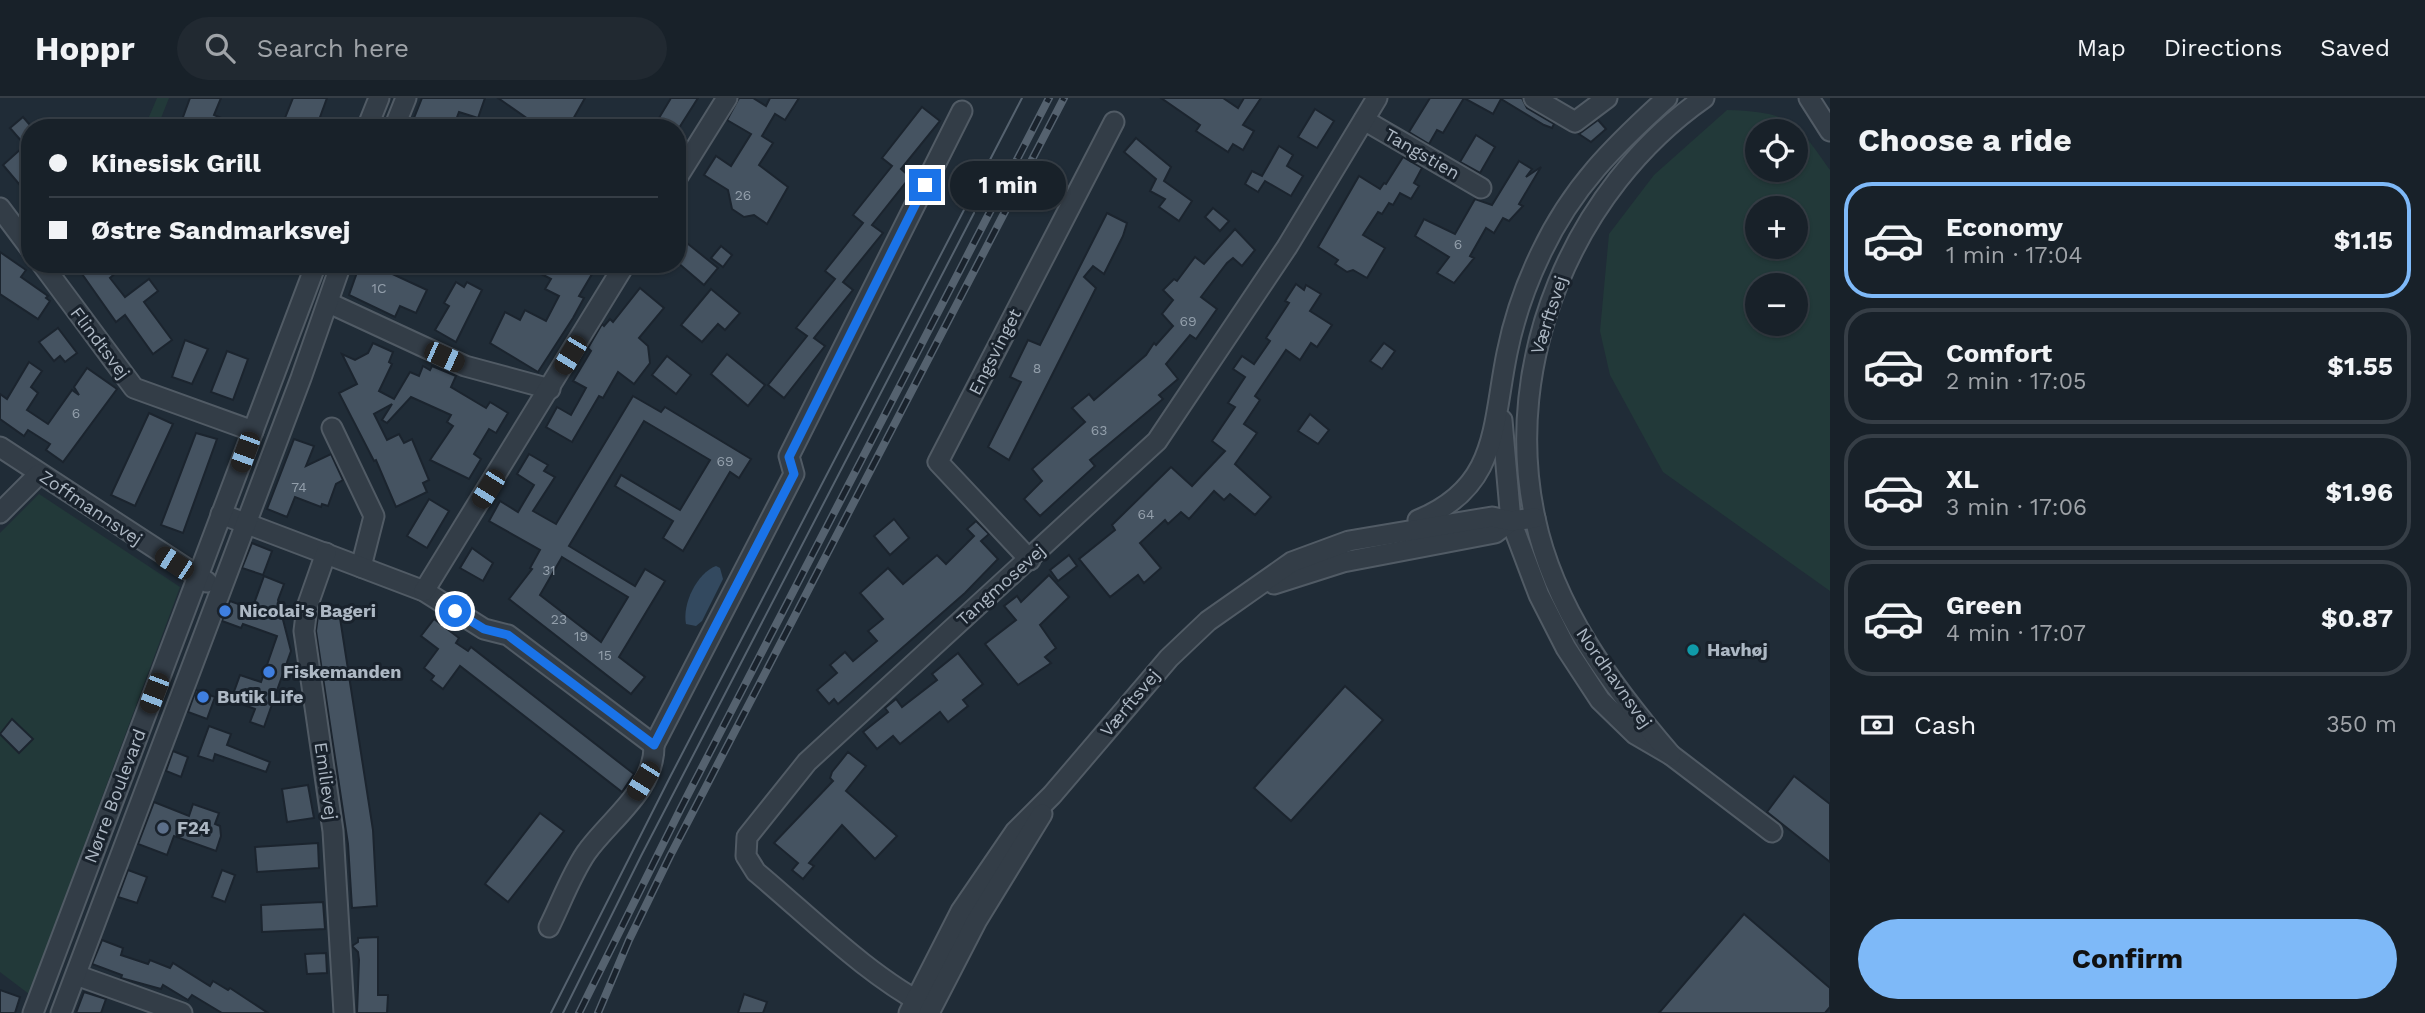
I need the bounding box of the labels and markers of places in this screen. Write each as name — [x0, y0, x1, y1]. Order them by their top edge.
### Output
place label: Nicolai's Bageri — [239, 600, 376, 621]
marker: Nicolai's Bageri — [217, 603, 233, 619]
place label: Havhøj — [1707, 639, 1768, 660]
marker: Havhøj — [1685, 642, 1701, 658]
place label: Fiskemanden — [283, 661, 401, 682]
marker: Fiskemanden — [261, 664, 277, 680]
place label: Butik Life — [217, 686, 304, 707]
marker: Butik Life — [195, 689, 211, 705]
place label: F24 — [177, 817, 211, 838]
marker: F24 — [155, 820, 171, 836]

